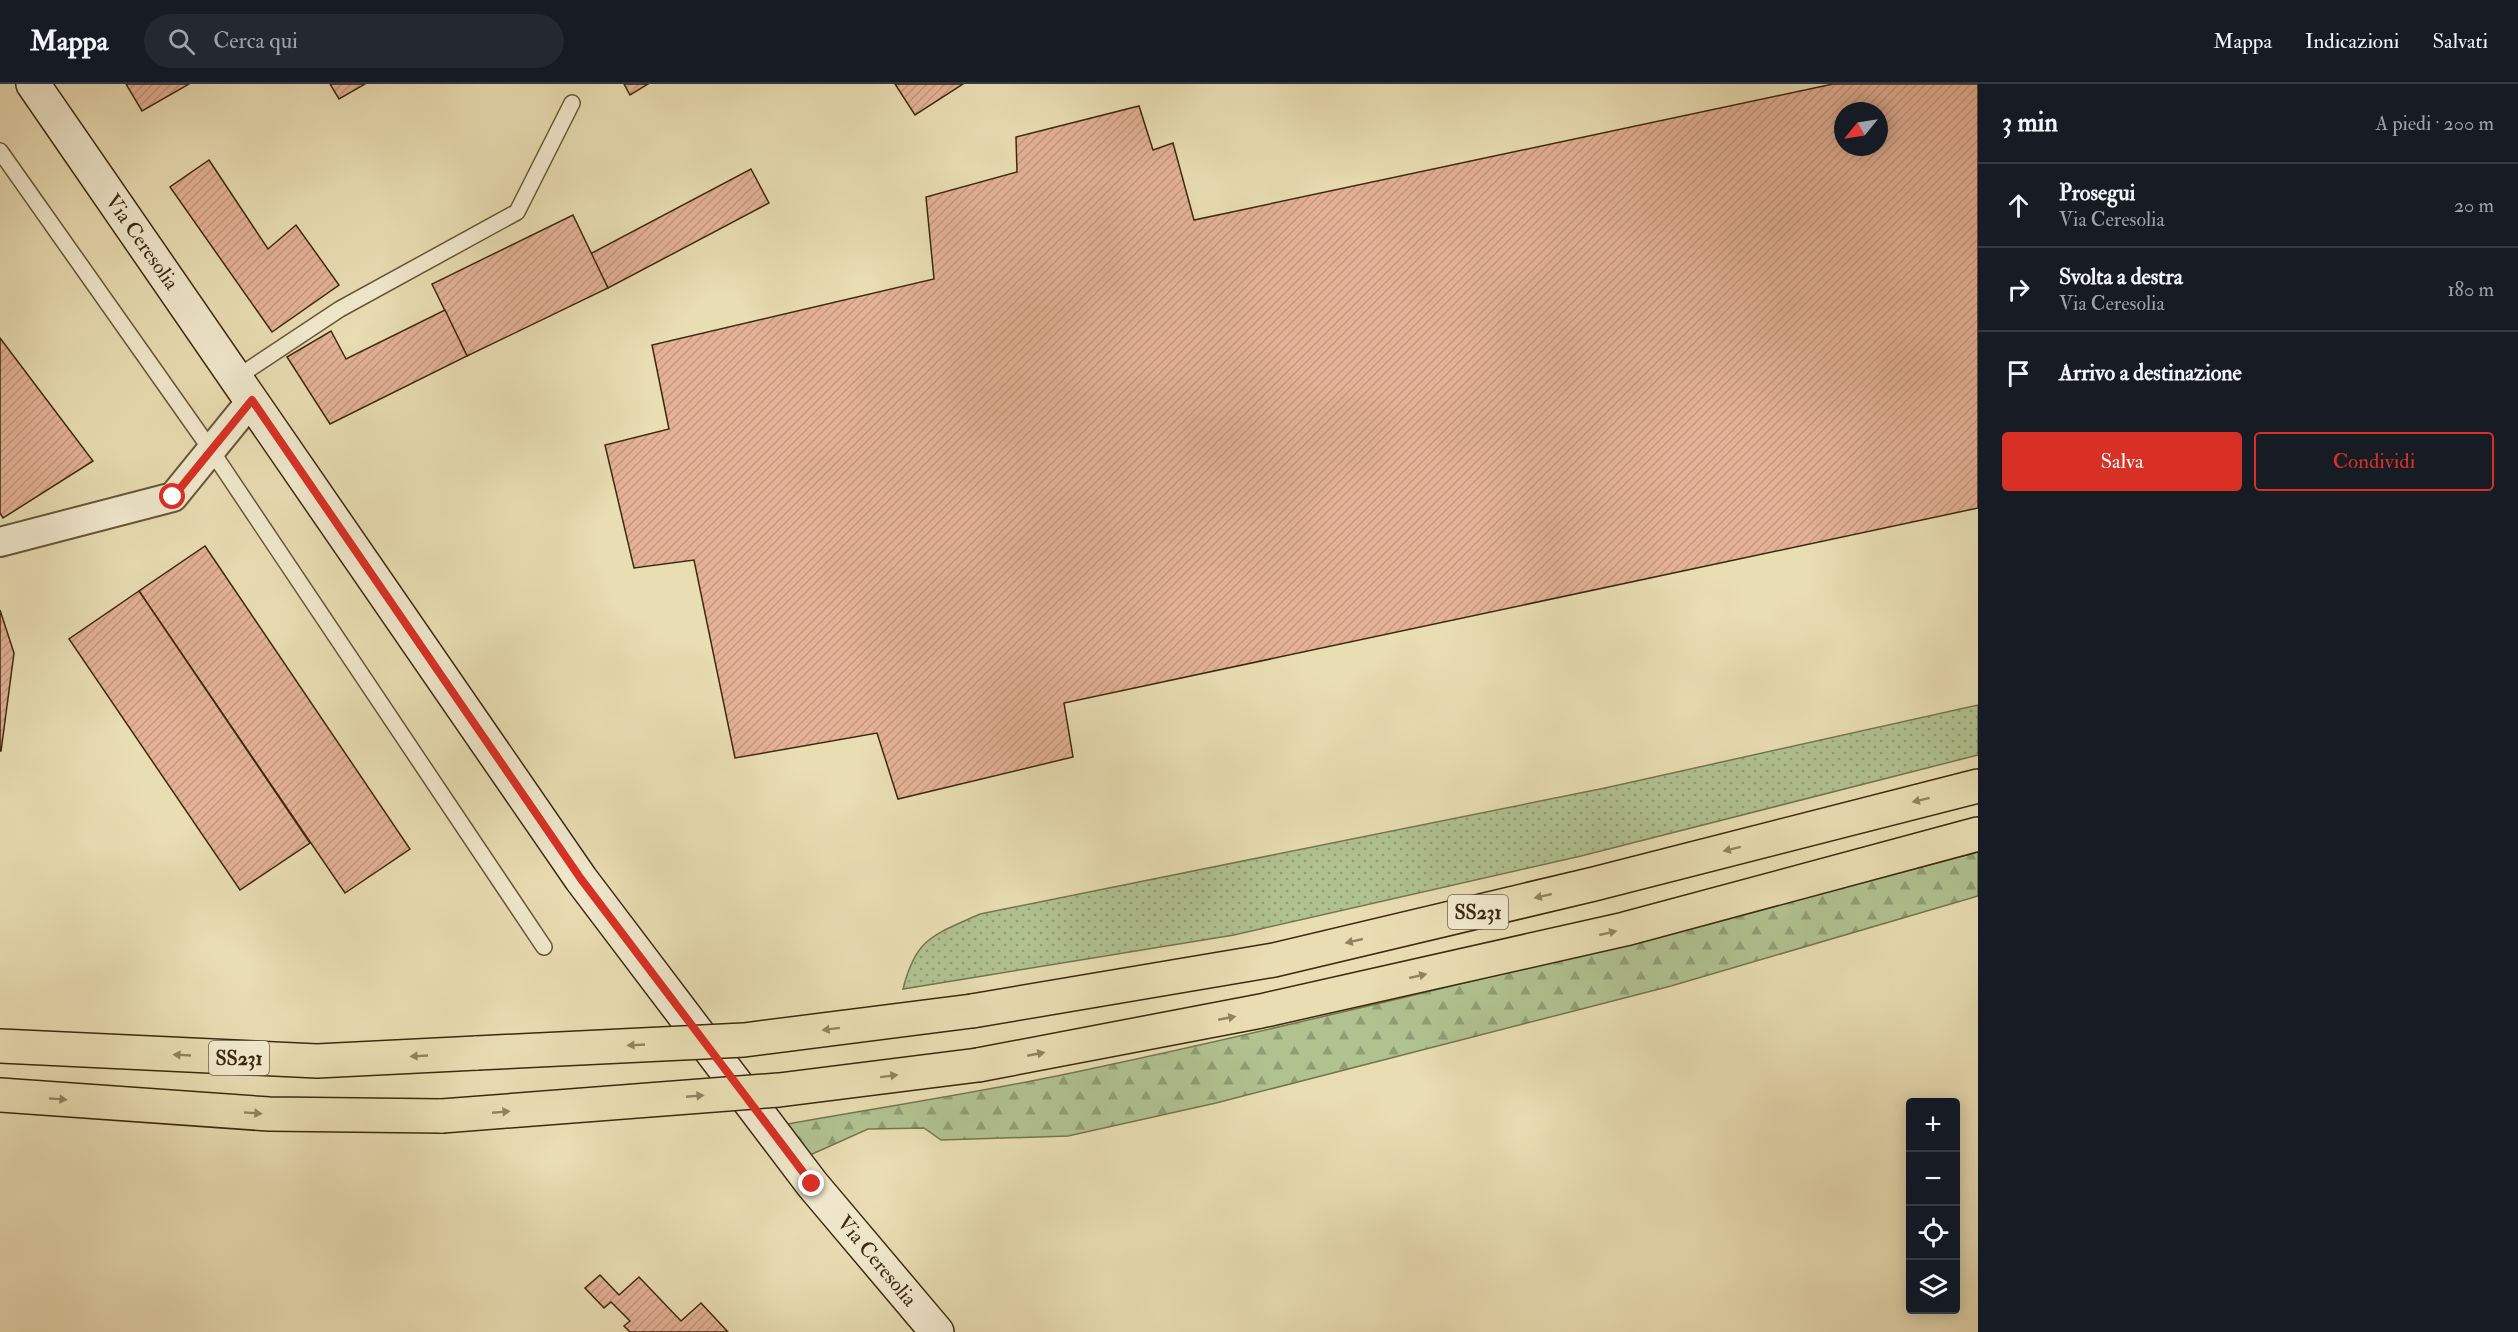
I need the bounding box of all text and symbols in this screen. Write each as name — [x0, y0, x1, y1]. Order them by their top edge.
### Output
search box — [144, 14, 564, 68]
text: Mappa — [30, 24, 108, 59]
icon: search — [165, 25, 198, 58]
text: Cerca qui — [213, 27, 298, 55]
text: Mappa — [2213, 28, 2272, 55]
text: Indicazioni — [2305, 28, 2399, 55]
text: Salvati — [2432, 28, 2488, 55]
north arrow — [1834, 102, 1888, 156]
text: 3 min — [2002, 107, 2058, 139]
text: A piedi · 200 m — [2376, 111, 2494, 136]
text: Prosegui — [2059, 179, 2135, 207]
street label: Via Ceresolia — [99, 189, 185, 295]
icon: ahead — [2002, 189, 2035, 222]
text: 20 m — [2454, 193, 2494, 218]
text: Via Ceresolia — [2059, 207, 2165, 232]
text: Svolta a destra — [2059, 263, 2183, 291]
icon: right — [2002, 273, 2035, 306]
text: 180 m — [2447, 277, 2494, 302]
text: Via Ceresolia — [2059, 291, 2165, 316]
icon: arrive — [2002, 357, 2035, 390]
text: Arrivo a destinazione — [2059, 359, 2242, 387]
button: Salva — [2002, 432, 2242, 491]
button: Condividi — [2254, 432, 2494, 491]
route start — [159, 483, 185, 509]
one-way arrow — [1912, 796, 1931, 806]
one-way arrow — [1723, 844, 1742, 854]
one-way arrow — [1534, 892, 1553, 902]
road number: SS231 — [1448, 895, 1508, 929]
one-way arrow — [1599, 927, 1617, 937]
one-way arrow — [1344, 937, 1363, 947]
one-way arrow — [1408, 970, 1427, 980]
one-way arrow — [1218, 1013, 1237, 1022]
one-way arrow — [821, 1024, 840, 1034]
road number: SS231 — [209, 1041, 269, 1075]
one-way arrow — [627, 1041, 646, 1050]
one-way arrow — [1026, 1049, 1045, 1058]
one-way arrow — [172, 1050, 191, 1059]
one-way arrow — [409, 1052, 428, 1061]
one-way arrow — [880, 1071, 899, 1081]
one-way arrow — [686, 1091, 705, 1101]
one-way arrow — [49, 1094, 68, 1104]
map controls — [1906, 1098, 1960, 1314]
button: + — [1906, 1098, 1960, 1152]
one-way arrow — [491, 1107, 510, 1116]
one-way arrow — [243, 1108, 262, 1117]
button: − — [1906, 1152, 1960, 1206]
route end — [798, 1170, 824, 1196]
button: locate — [1906, 1206, 1960, 1260]
street label: Via Ceresolia — [831, 1210, 923, 1312]
button: layers — [1906, 1260, 1960, 1314]

